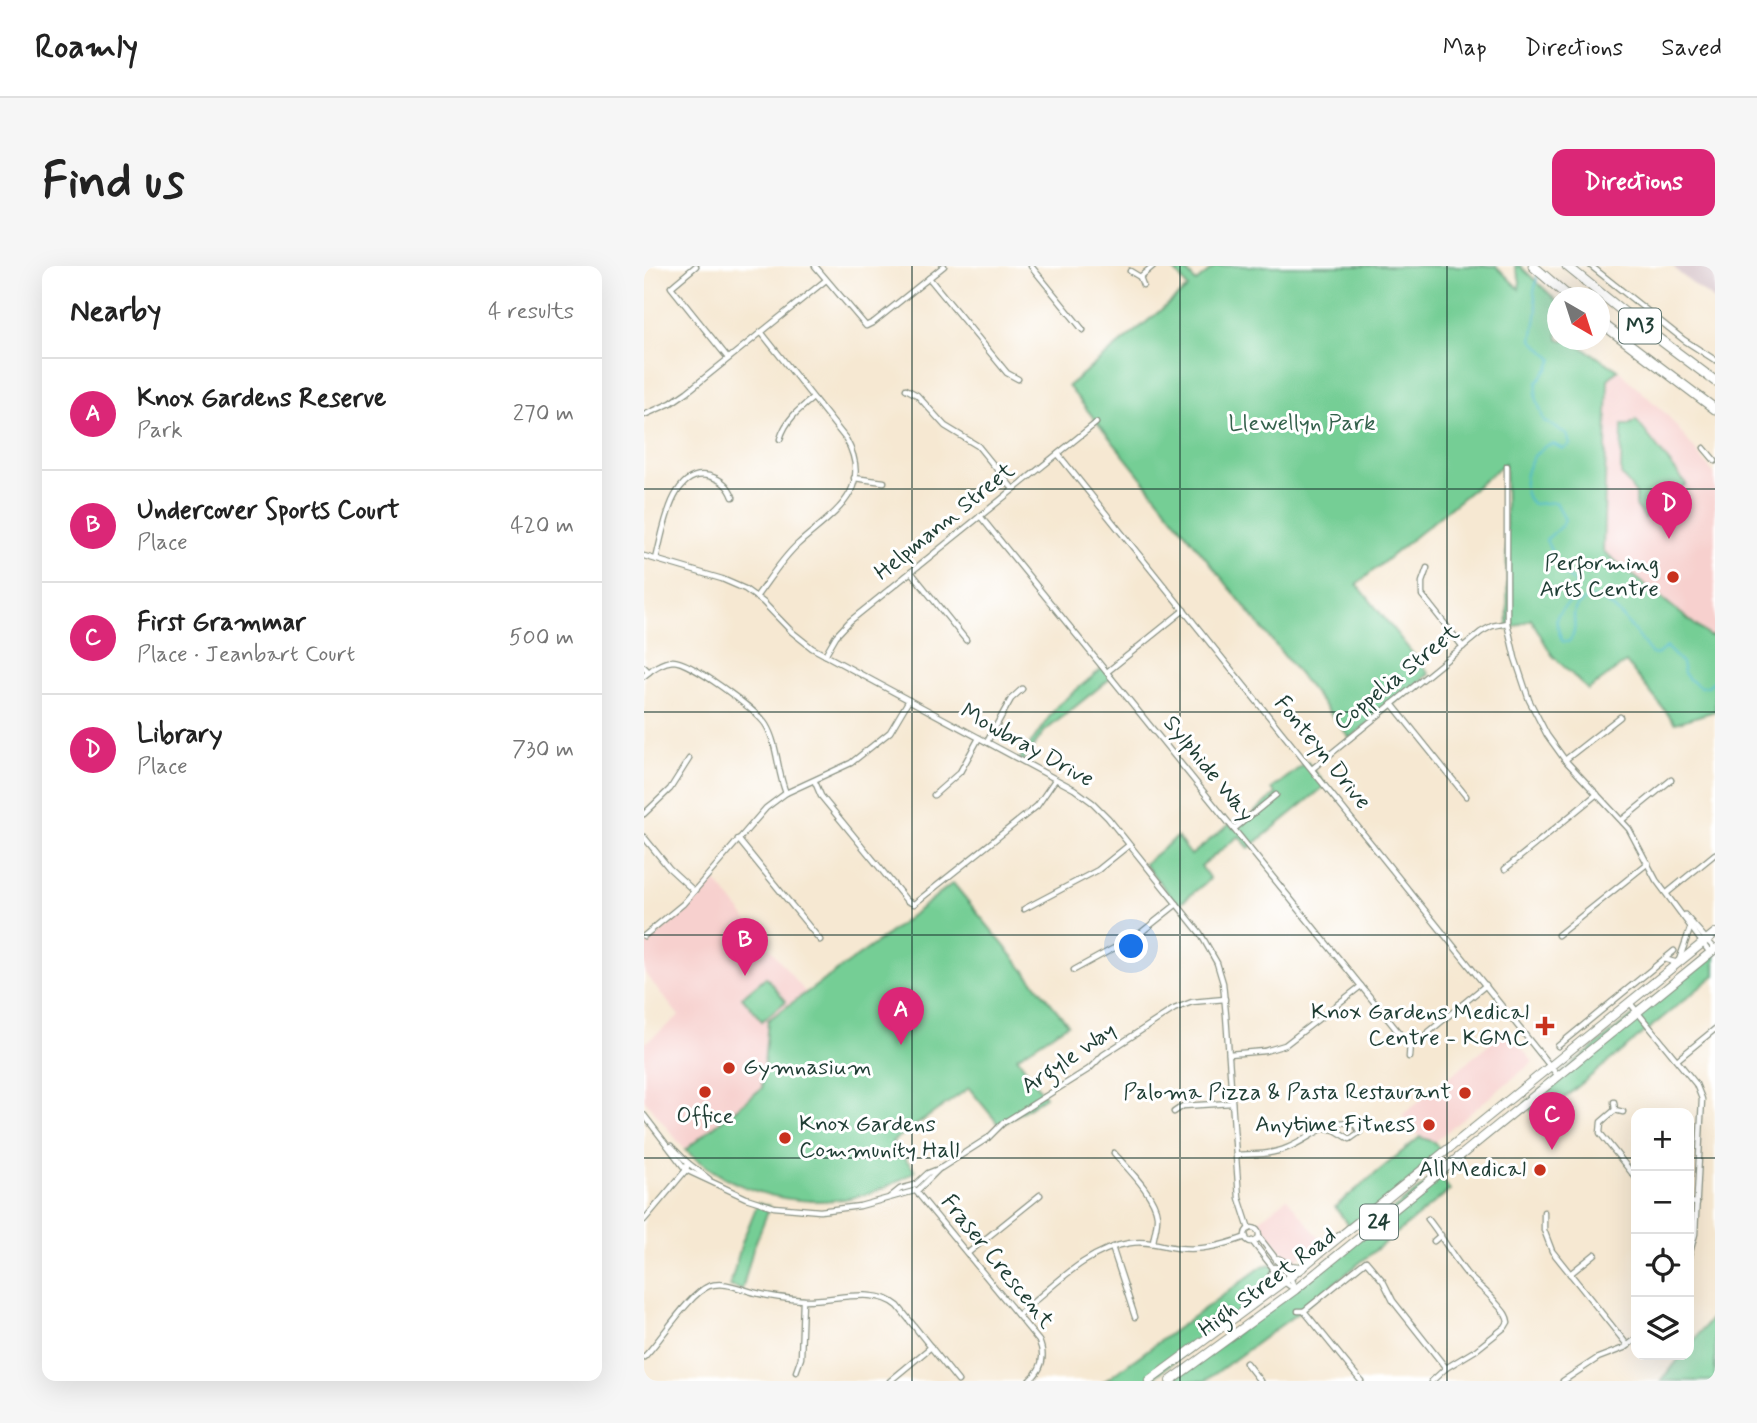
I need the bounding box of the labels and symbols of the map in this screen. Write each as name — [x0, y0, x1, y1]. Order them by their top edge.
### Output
north arrow — [1547, 287, 1610, 350]
road number: M3 — [1619, 308, 1661, 344]
park label: Llewellyn Park — [1228, 409, 1376, 439]
street label: Helpmann Street — [869, 456, 1022, 588]
pin: D — [1646, 481, 1692, 539]
place label: Performing Arts Centre — [1540, 549, 1659, 605]
marker: Performing Arts Centre — [1665, 569, 1681, 585]
street label: Coppelia Street — [1328, 618, 1466, 738]
street label: Fonteyn Drive — [1267, 690, 1377, 816]
street label: Mowbray Drive — [955, 697, 1099, 795]
street label: Sylphide Way — [1156, 710, 1260, 828]
pin: B — [722, 918, 768, 976]
your location — [1114, 929, 1148, 963]
pin: A — [878, 987, 924, 1045]
place label: Knox Gardens Medical Centre - KGMC — [1311, 998, 1529, 1054]
street label: Argyle Way — [1016, 1016, 1123, 1103]
marker: Knox Gardens Medical Centre - KGMC — [1535, 1016, 1555, 1036]
place label: Gymnasium — [743, 1053, 872, 1083]
marker: Gymnasium — [721, 1060, 737, 1076]
place label: Paloma Pizza & Pasta Restaurant — [1123, 1078, 1451, 1108]
marker: Office — [697, 1084, 713, 1100]
marker: Paloma Pizza & Pasta Restaurant — [1457, 1085, 1473, 1101]
pin: C — [1529, 1092, 1575, 1150]
place label: Office — [676, 1102, 734, 1132]
place label: Knox Gardens Community Hall — [799, 1110, 959, 1166]
place label: Anytime Fitness — [1255, 1110, 1415, 1140]
marker: Anytime Fitness — [1421, 1117, 1437, 1133]
marker: Knox Gardens Community Hall — [777, 1130, 793, 1146]
place label: All Medical — [1418, 1155, 1526, 1185]
marker: All Medical — [1532, 1162, 1548, 1178]
street label: Fraser Crescent — [933, 1188, 1061, 1336]
road number: 24 — [1360, 1205, 1398, 1240]
street label: High Street Road — [1193, 1221, 1344, 1346]

